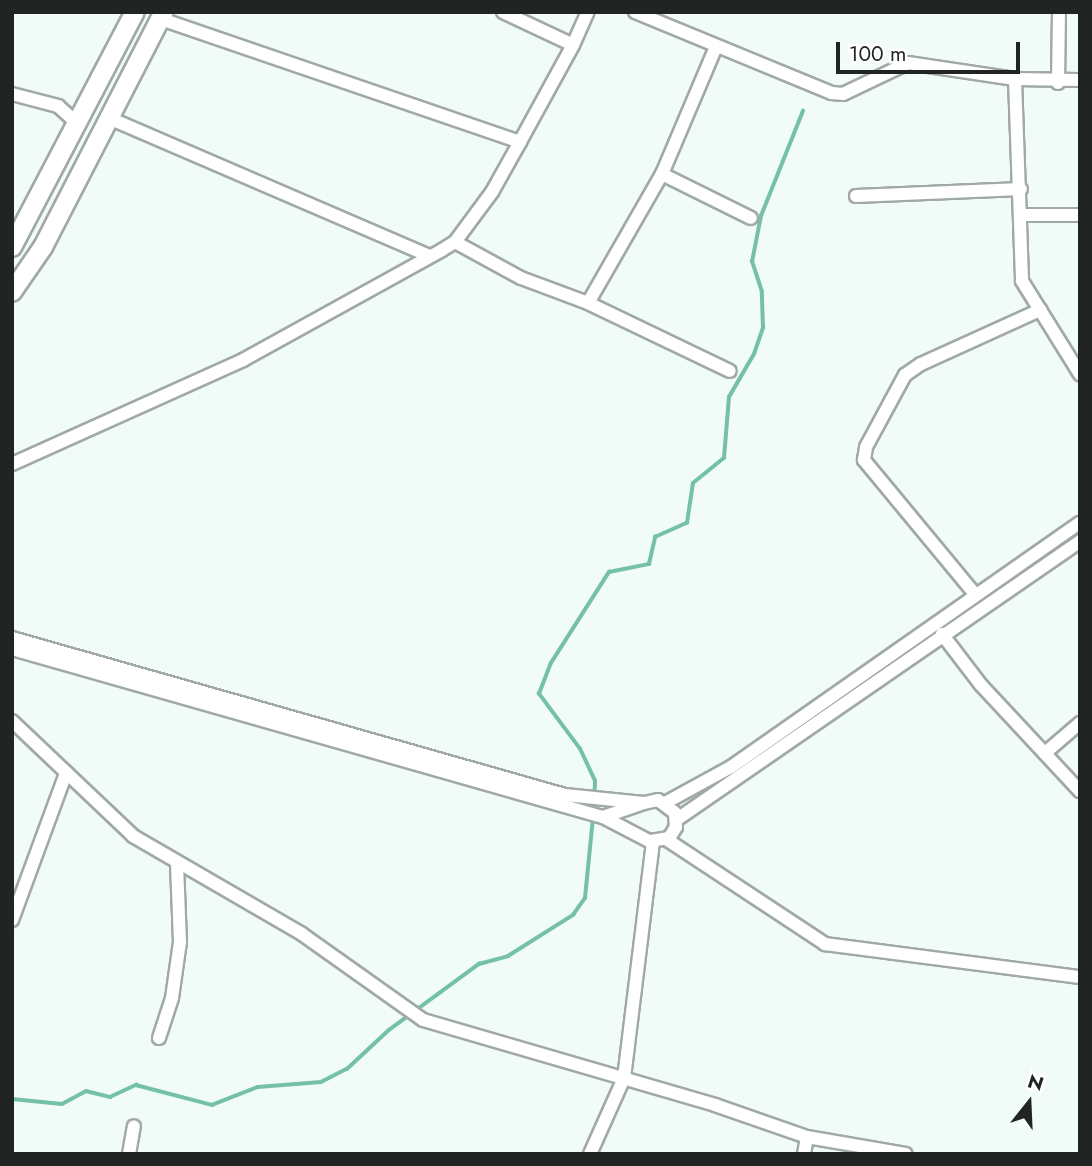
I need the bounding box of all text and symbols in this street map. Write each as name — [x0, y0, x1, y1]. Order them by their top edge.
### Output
scale bar — [840, 28, 1024, 72]
text: 100 m — [849, 39, 906, 69]
text: N — [1024, 1067, 1047, 1098]
north arrow — [994, 1068, 1064, 1138]

